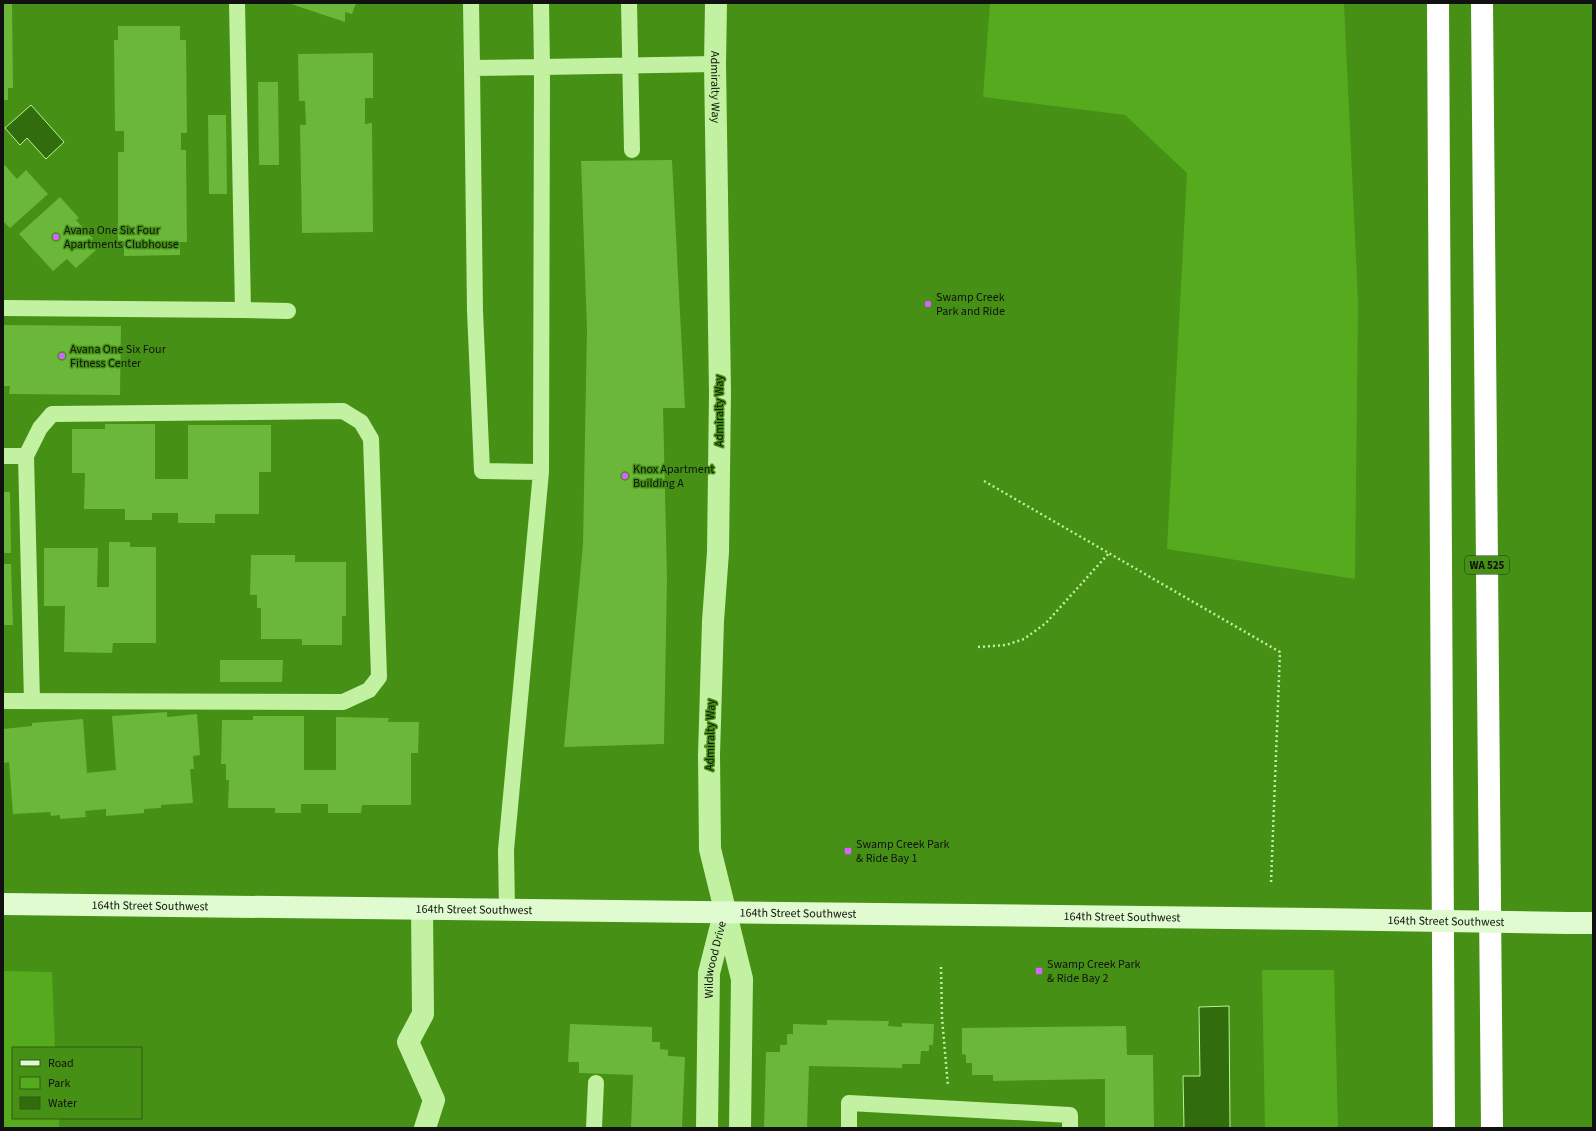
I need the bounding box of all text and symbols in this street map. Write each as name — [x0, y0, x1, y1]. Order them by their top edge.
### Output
street label: Admiralty Way — [706, 51, 724, 124]
place label: Avana One Six Four Apartments Clubhouse — [64, 222, 179, 253]
marker: Avana One Six Four Apartments Clubhouse — [51, 232, 61, 242]
place label: Swamp Creek Park and Ride — [936, 289, 1005, 320]
marker: Swamp Creek Park and Ride — [923, 299, 933, 309]
place label: Avana One Six Four Fitness Center — [70, 341, 167, 372]
marker: Avana One Six Four Fitness Center — [57, 351, 67, 361]
street label: Admiralty Way — [711, 375, 728, 447]
place label: Knox Apartment Building A — [633, 461, 714, 492]
marker: Knox Apartment Building A — [620, 471, 630, 481]
road number: WA 525 — [1465, 556, 1509, 574]
street label: Admiralty Way — [701, 698, 720, 771]
place label: Swamp Creek Park & Ride Bay 1 — [856, 836, 950, 867]
marker: Swamp Creek Park & Ride Bay 1 — [843, 846, 853, 856]
street label: 164th Street Southwest — [91, 897, 209, 915]
street label: 164th Street Southwest — [415, 901, 532, 919]
street label: 164th Street Southwest — [739, 904, 856, 923]
street label: 164th Street Southwest — [1063, 908, 1180, 926]
street label: 164th Street Southwest — [1387, 912, 1505, 931]
street label: Wildwood Drive — [700, 919, 731, 999]
place label: Swamp Creek Park & Ride Bay 2 — [1047, 956, 1141, 987]
marker: Swamp Creek Park & Ride Bay 2 — [1034, 966, 1044, 976]
legend — [12, 1047, 142, 1119]
text: Road — [48, 1055, 74, 1072]
text: Park — [48, 1075, 70, 1092]
text: Water — [48, 1095, 78, 1112]

